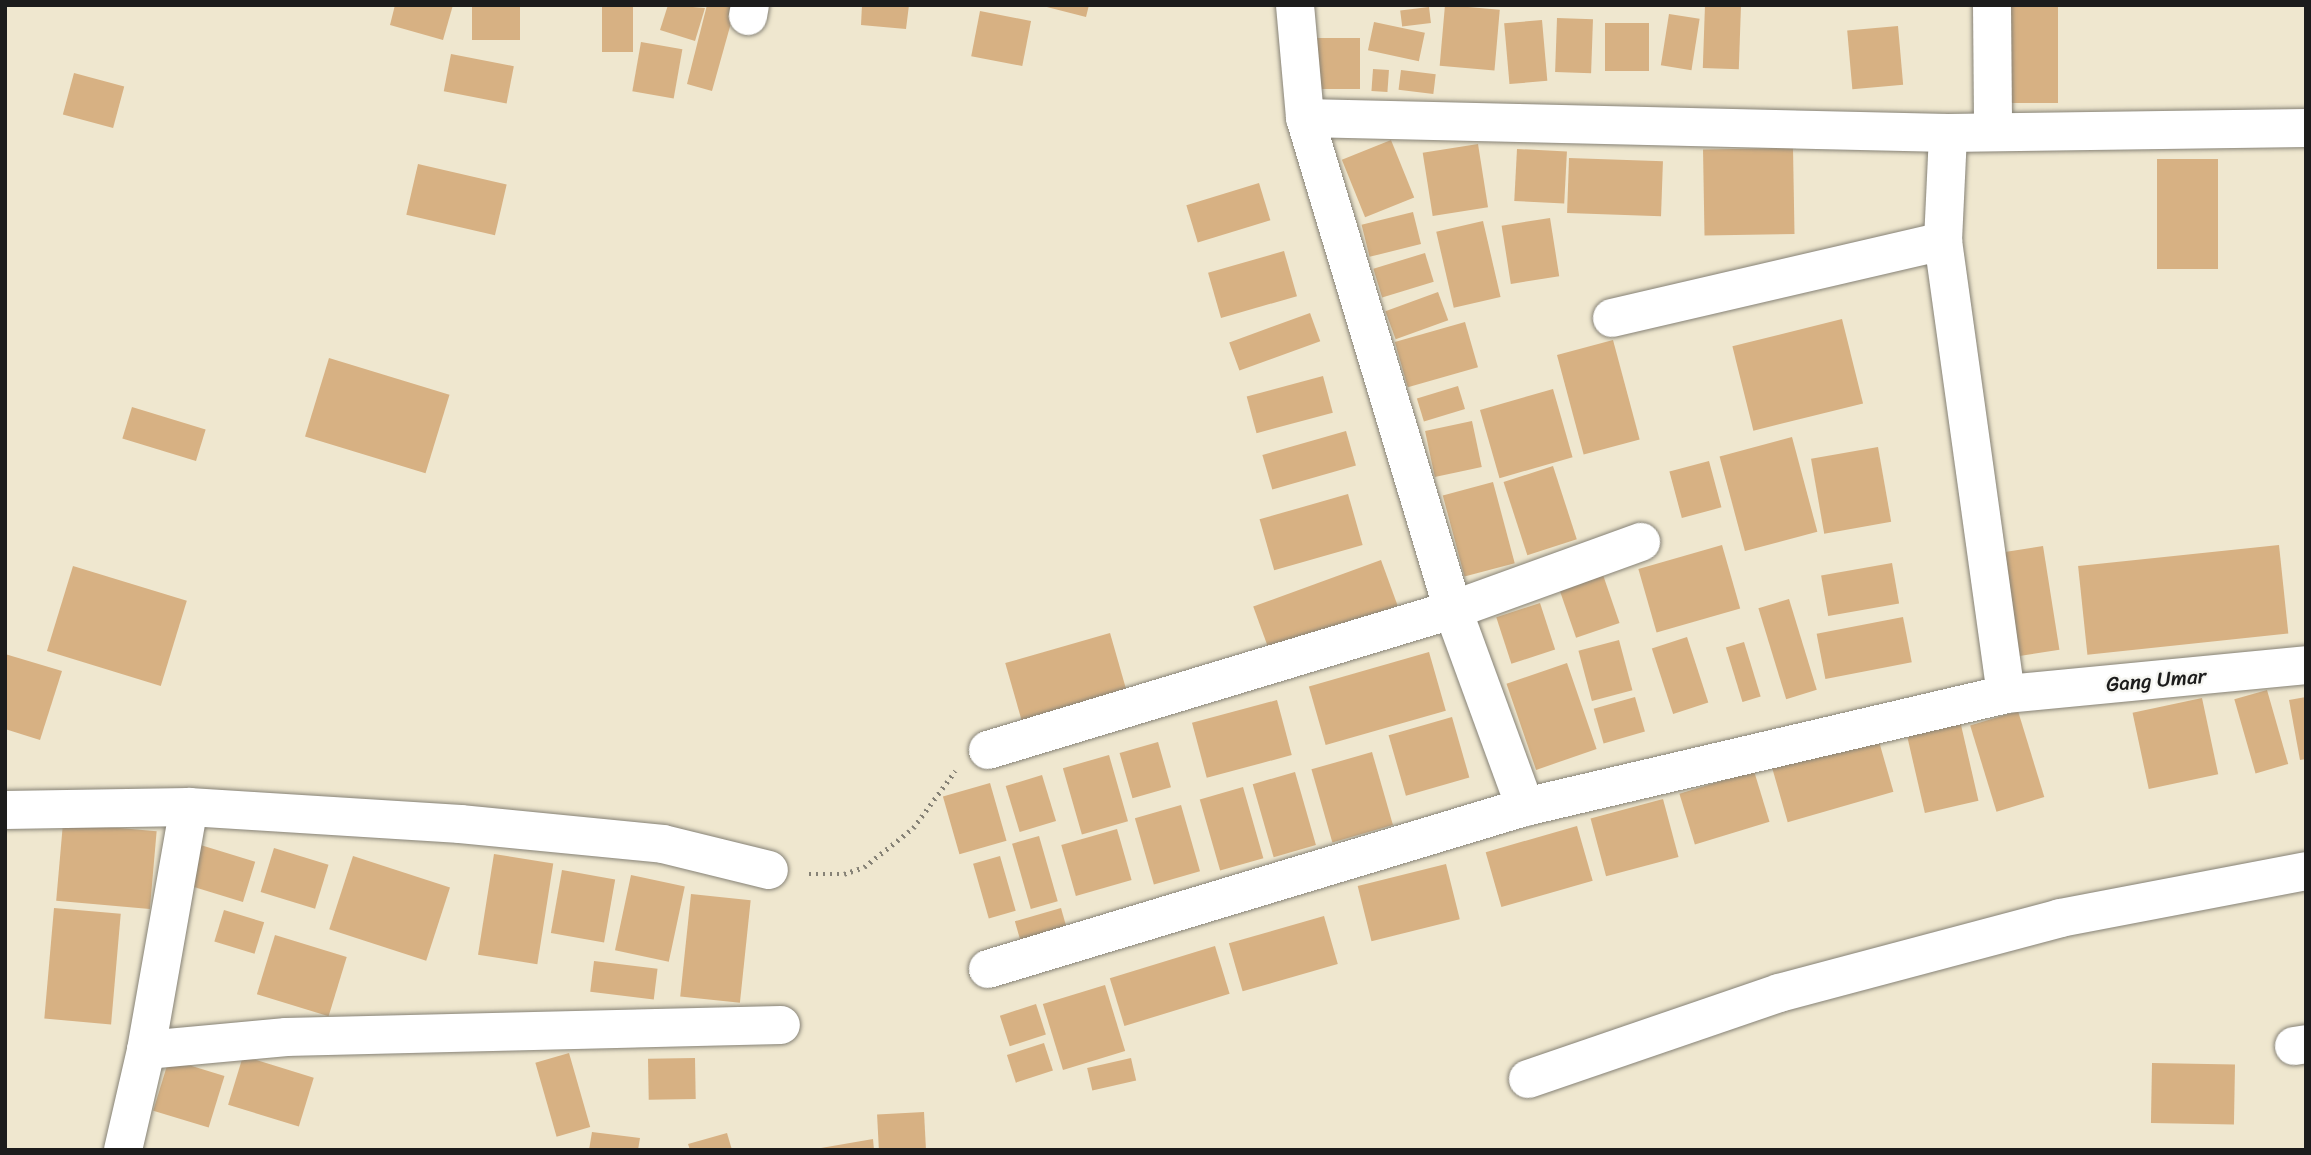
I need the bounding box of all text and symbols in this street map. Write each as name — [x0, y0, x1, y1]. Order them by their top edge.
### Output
street label: Gang Umar — [2105, 663, 2207, 697]

